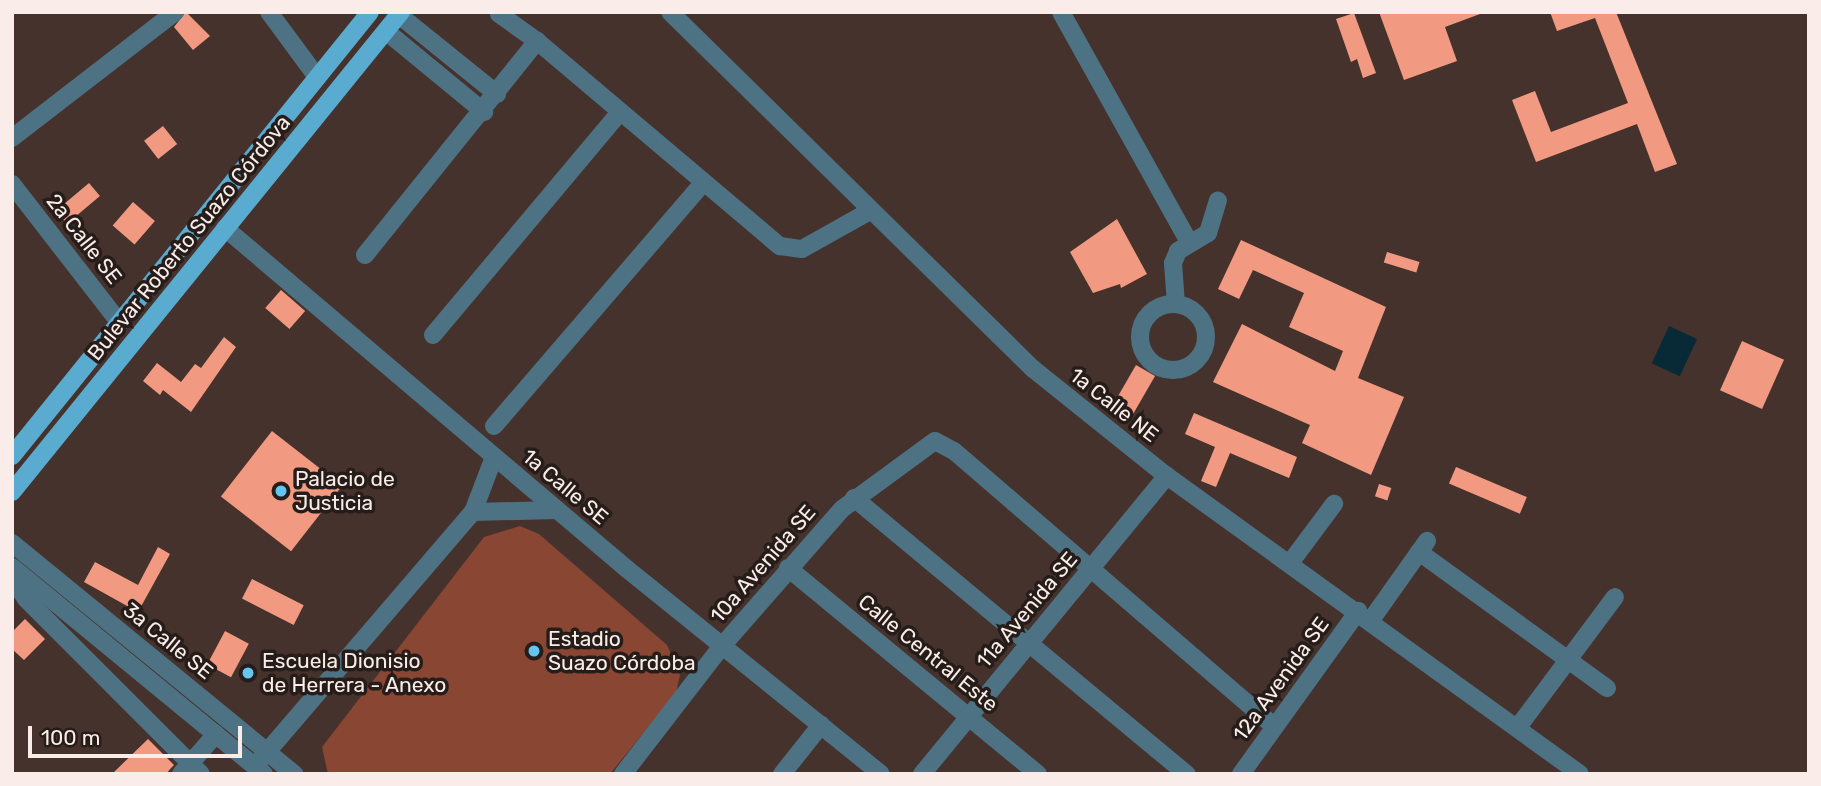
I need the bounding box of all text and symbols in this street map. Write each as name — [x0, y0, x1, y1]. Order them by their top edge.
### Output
street label: Bulevar Roberto Suazo Córdova — [82, 110, 296, 366]
street label: 2a Calle SE — [41, 189, 127, 289]
street label: 1a Calle NE — [1065, 363, 1163, 447]
street label: 1a Calle SE — [517, 444, 613, 530]
place label: Palacio de Justicia — [295, 466, 395, 516]
marker: Palacio de Justicia — [273, 483, 289, 499]
street label: 10a Avenida SE — [705, 500, 821, 628]
street label: 11a Avenida SE — [971, 547, 1083, 673]
street label: Calle Central Este — [853, 589, 1003, 717]
street label: 3a Calle SE — [118, 597, 218, 685]
street label: 12a Avenida SE — [1228, 612, 1334, 746]
place label: Estadio Suazo Córdoba — [548, 626, 695, 676]
marker: Estadio Suazo Córdoba — [526, 643, 542, 659]
place label: Escuela Dionisio de Herrera - Anexo — [262, 648, 447, 698]
marker: Escuela Dionisio de Herrera - Anexo — [240, 665, 256, 681]
scale bar — [32, 712, 245, 756]
text: 100 m — [41, 725, 100, 750]

